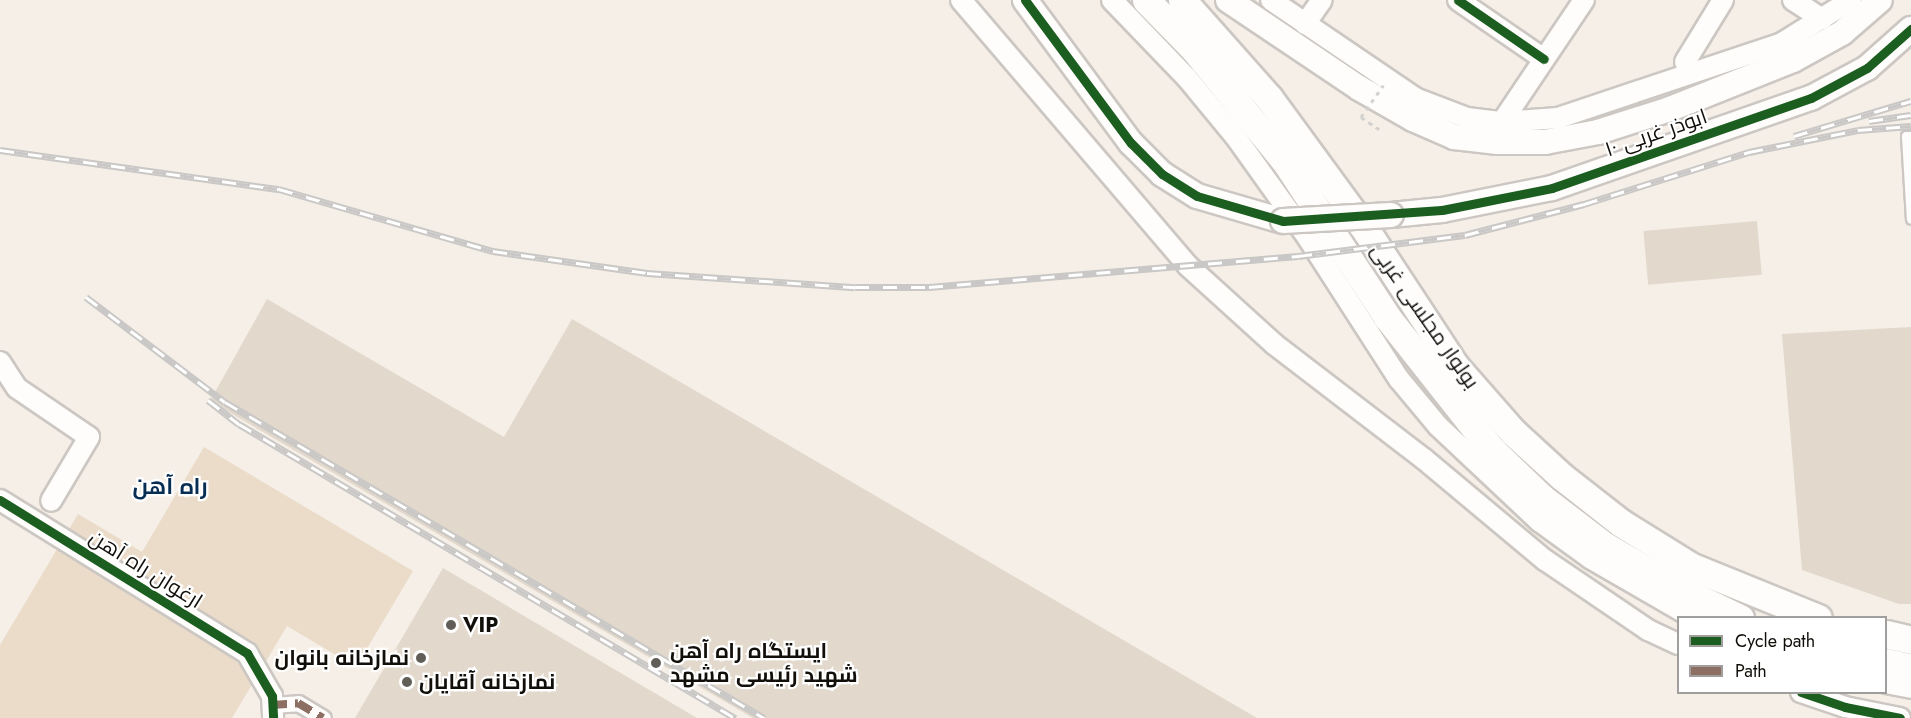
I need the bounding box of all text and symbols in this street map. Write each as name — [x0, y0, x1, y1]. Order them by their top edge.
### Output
street label: ابوذر غربی ۱۰ — [1602, 104, 1710, 162]
street label: بولوار مجلسی غربی — [1365, 239, 1485, 393]
district label: راه آهن — [132, 474, 208, 500]
street label: ارغوان راه آهن — [85, 524, 207, 614]
place label: VIP — [463, 612, 498, 638]
legend — [1677, 616, 1887, 694]
marker: VIP — [444, 618, 458, 632]
text: Cycle path — [1735, 628, 1815, 654]
place label: ایستگاه راه آهن شهید رئیسی مشهد — [670, 638, 858, 688]
place label: نمازخانه بانوان — [274, 645, 409, 671]
marker: نمازخانه بانوان — [414, 651, 428, 665]
marker: ایستگاه راه آهن شهید رئیسی مشهد — [647, 654, 665, 672]
text: Path — [1735, 658, 1767, 684]
place label: نمازخانه آقایان — [419, 669, 555, 695]
marker: نمازخانه آقایان — [400, 675, 414, 689]

